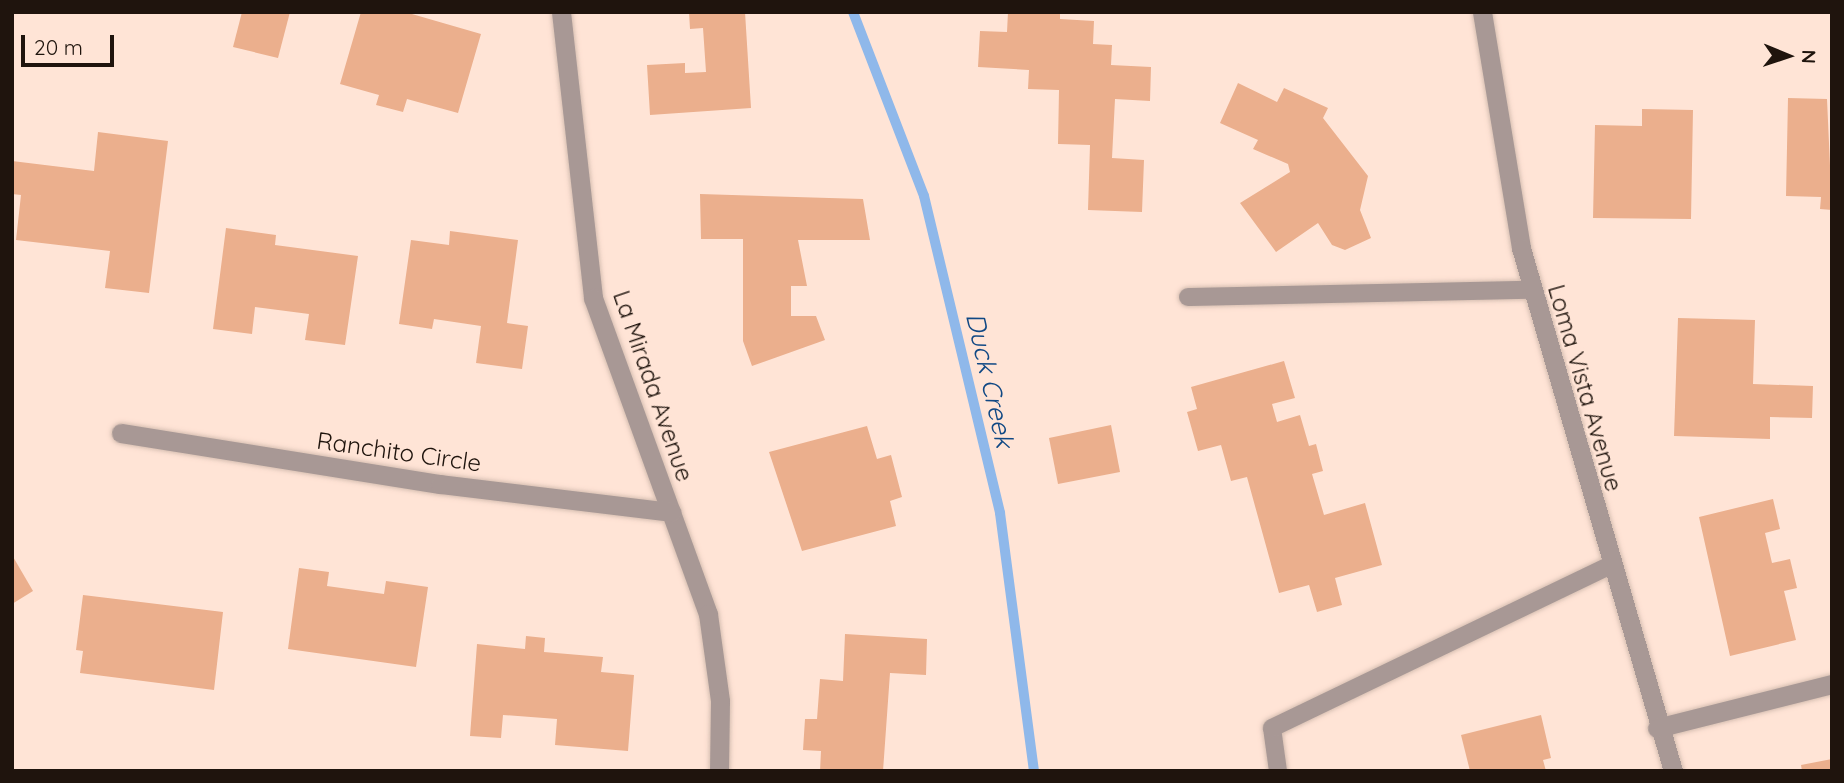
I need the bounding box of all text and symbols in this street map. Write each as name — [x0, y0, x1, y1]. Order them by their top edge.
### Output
scale bar — [24, 21, 117, 65]
north arrow — [1753, 21, 1823, 91]
text: 20 m — [34, 34, 83, 60]
text: N — [1797, 49, 1821, 64]
street label: Loma Vista Avenue — [1542, 281, 1628, 495]
street label: La Mirada Avenue — [607, 287, 699, 485]
water label: Duck Creek — [959, 309, 1021, 451]
street label: Ranchito Circle — [315, 426, 483, 478]

